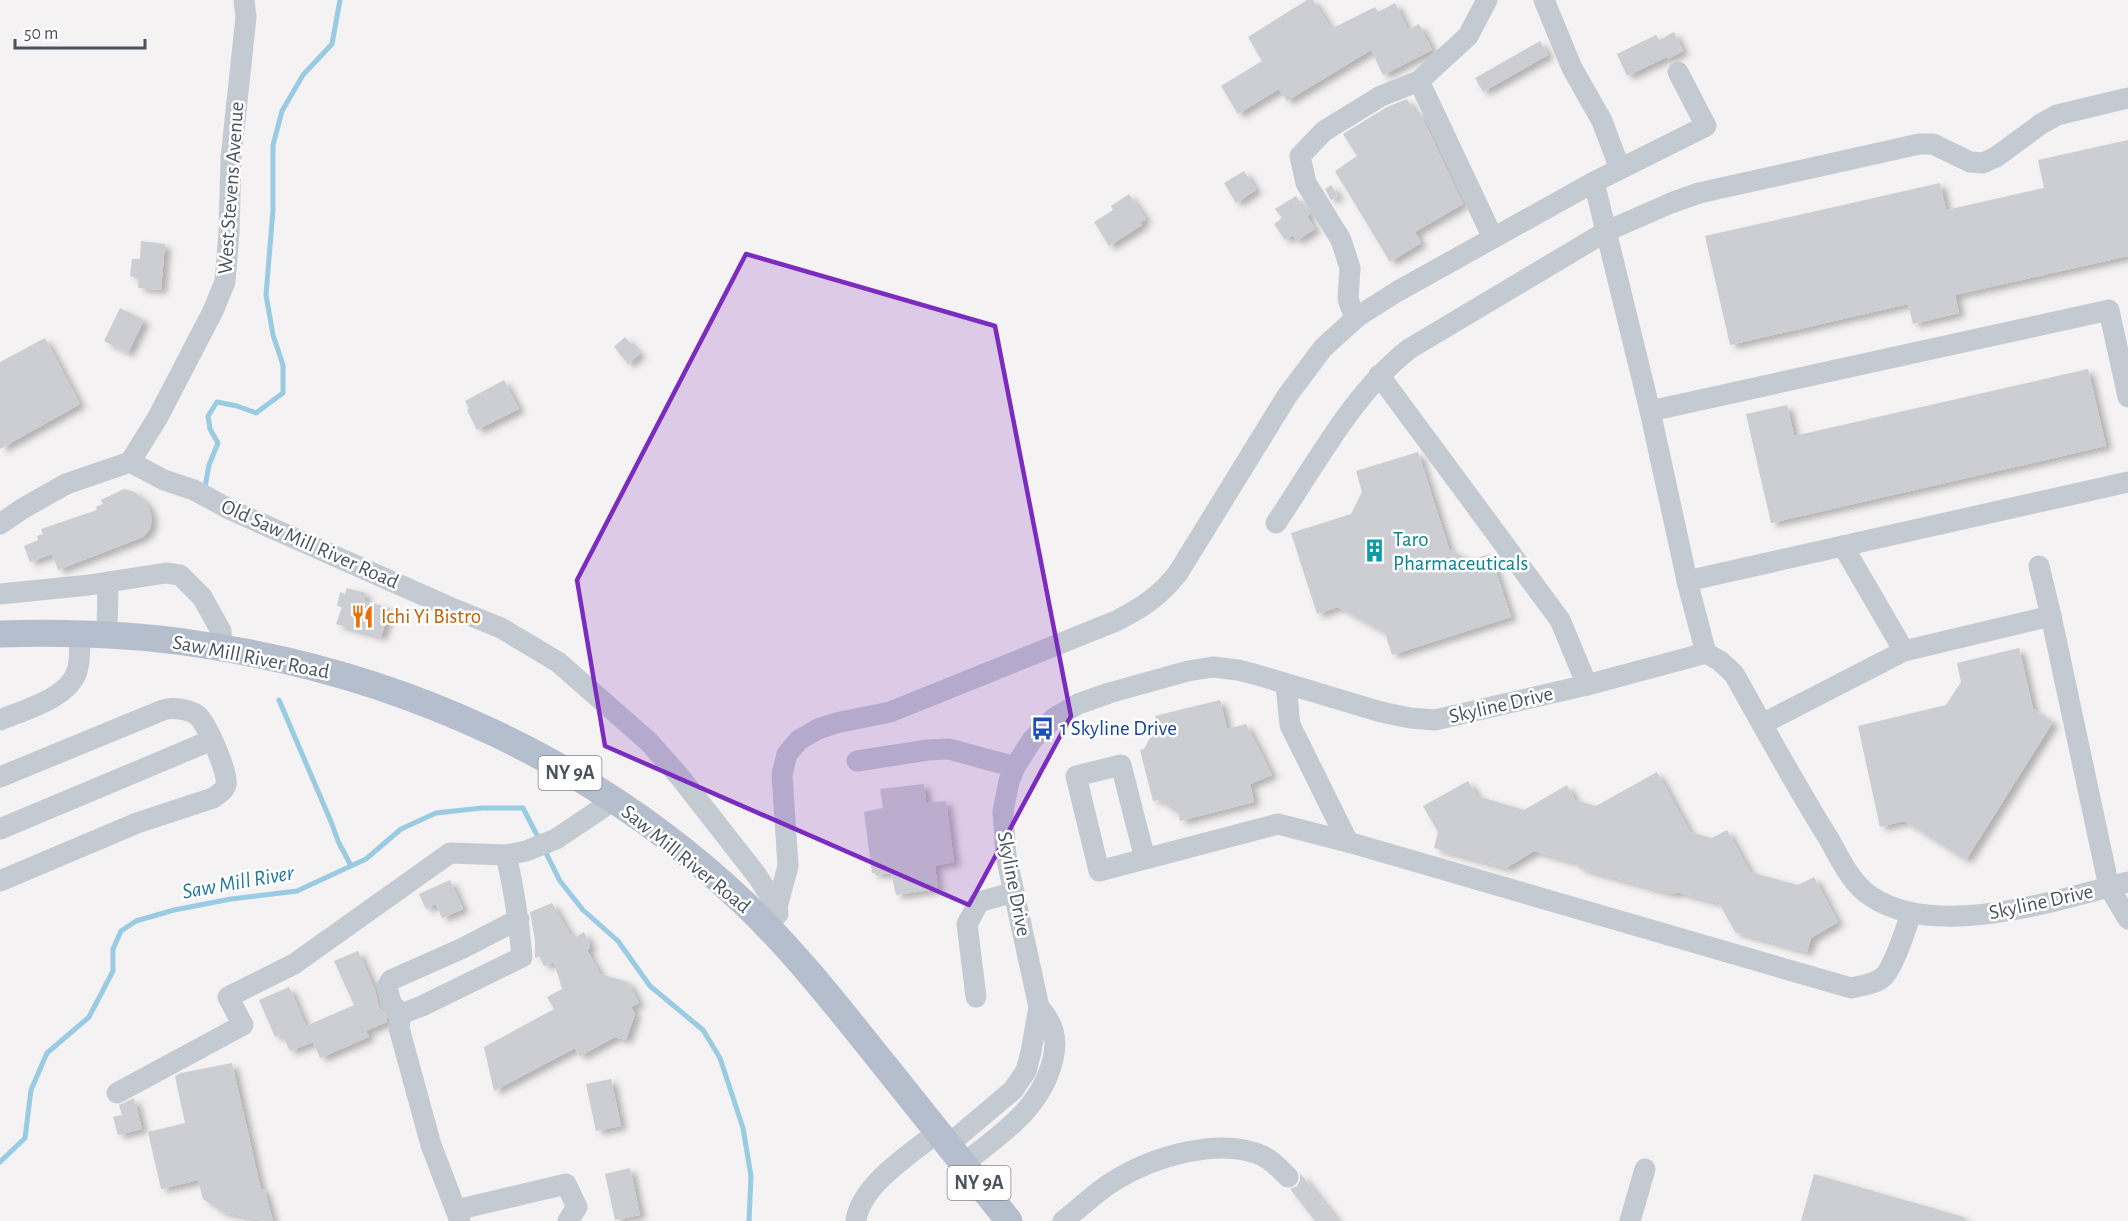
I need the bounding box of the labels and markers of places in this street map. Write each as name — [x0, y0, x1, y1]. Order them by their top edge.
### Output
place label: Taro Pharmaceuticals — [1393, 529, 1528, 574]
building icon: Taro Pharmaceuticals — [1362, 538, 1388, 564]
restaurant icon: Ichi Yi Bistro — [350, 603, 376, 629]
place label: Ichi Yi Bistro — [381, 606, 481, 627]
bus stop icon: 1 Skyline Drive — [1029, 715, 1055, 741]
place label: 1 Skyline Drive — [1060, 718, 1177, 739]

